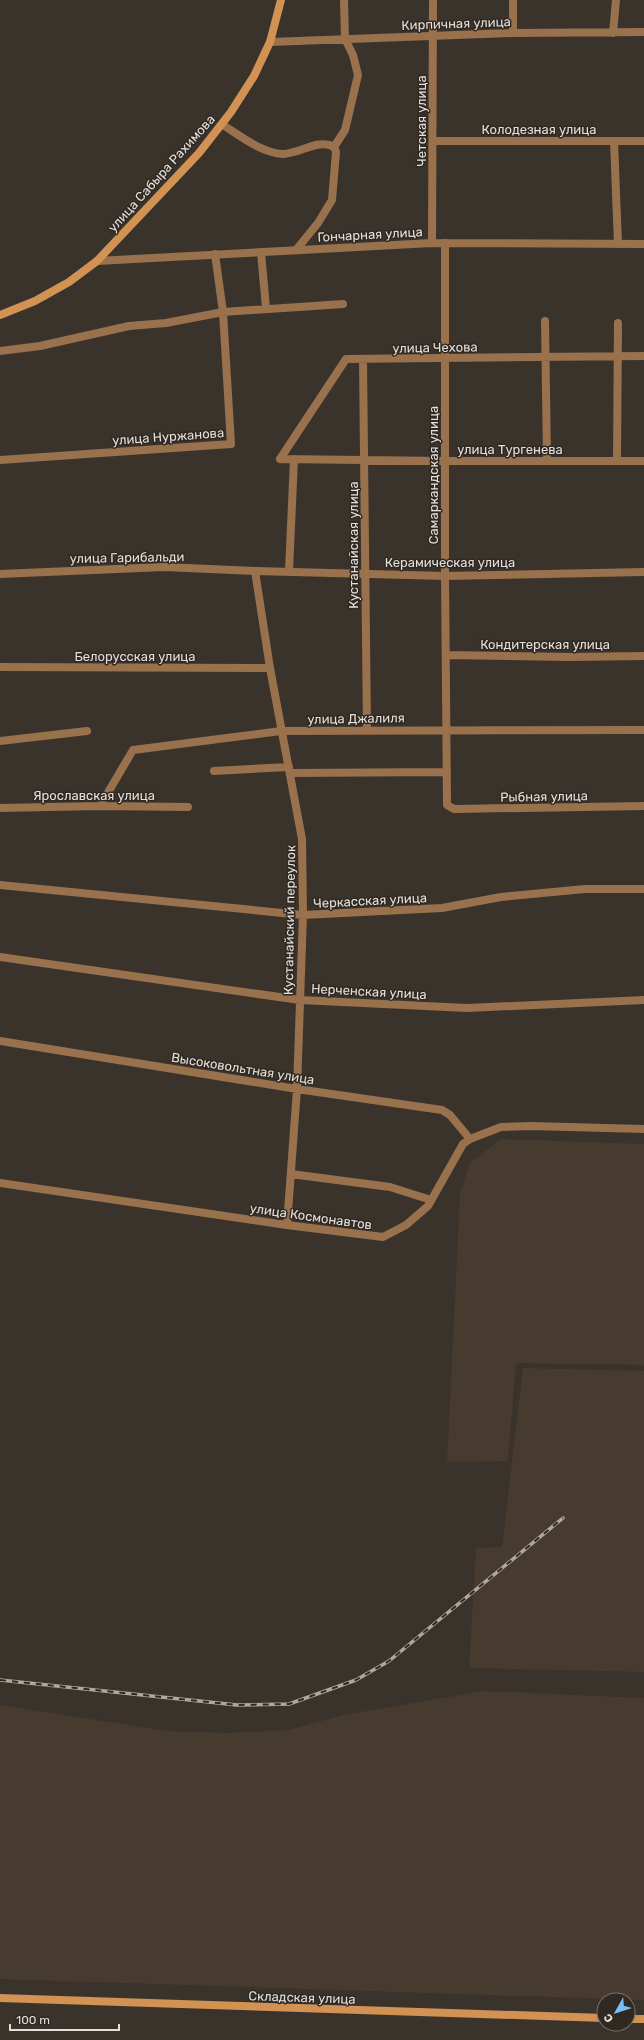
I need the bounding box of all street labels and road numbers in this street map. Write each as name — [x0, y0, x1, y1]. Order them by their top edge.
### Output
street label: Кирпичная улица — [401, 14, 511, 33]
street label: Четская улица — [414, 75, 429, 167]
street label: улица Сабыра Рахимова — [105, 112, 218, 235]
street label: Колодезная улица — [482, 122, 596, 137]
street label: Гончарная улица — [317, 224, 423, 245]
street label: улица Чехова — [392, 339, 478, 356]
street label: Самаркандская улица — [426, 406, 441, 544]
street label: улица Нуржанова — [112, 425, 224, 448]
street label: улица Тургенева — [457, 442, 563, 457]
street label: Кустанайская улица — [346, 481, 361, 609]
street label: улица Гарибальди — [70, 549, 184, 566]
street label: Керамическая улица — [385, 555, 515, 570]
street label: Кондитерская улица — [480, 637, 610, 652]
street label: Белорусская улица — [74, 649, 196, 664]
street label: улица Джалиля — [307, 710, 405, 727]
street label: Ярославская улица — [33, 788, 155, 803]
street label: Рыбная улица — [500, 788, 588, 805]
street label: Кустанайский переулок — [281, 845, 298, 995]
street label: Черкасская улица — [313, 890, 427, 911]
street label: Нерченская улица — [311, 981, 427, 1002]
street label: Высоковольтная улица — [170, 1050, 316, 1087]
street label: улица Космонавтов — [249, 1200, 373, 1233]
street label: Складская улица — [248, 1988, 356, 2007]

